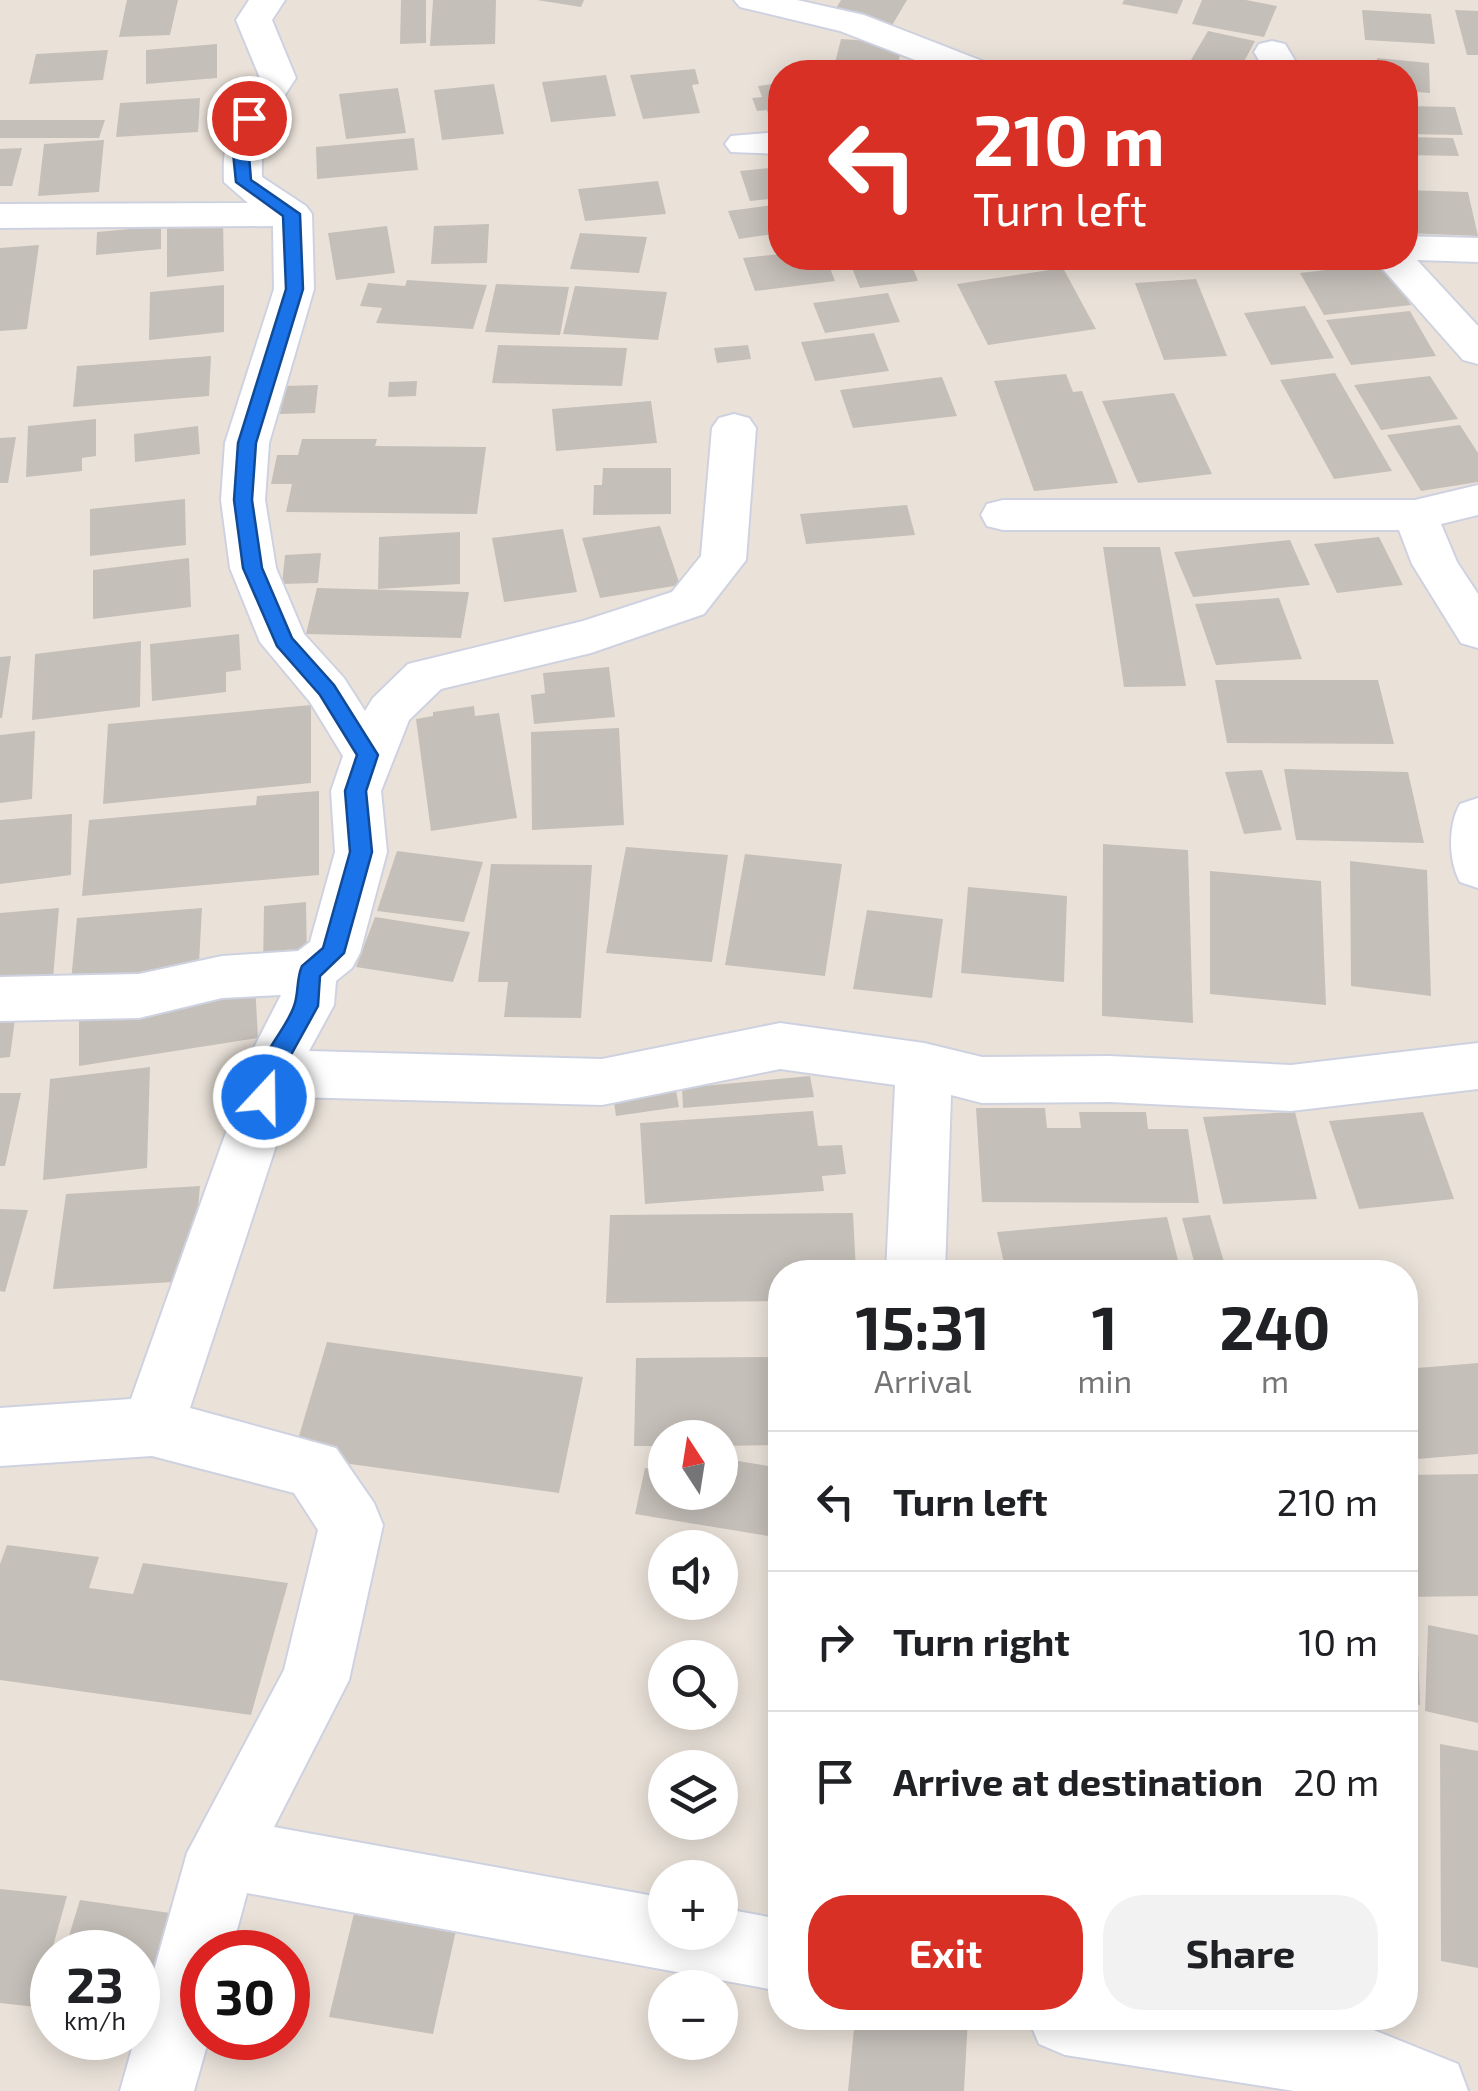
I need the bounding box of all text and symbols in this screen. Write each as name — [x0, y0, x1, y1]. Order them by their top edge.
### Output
pin — [207, 76, 292, 161]
icon: arrive — [222, 91, 277, 146]
text: 210 m — [973, 96, 1165, 180]
icon: left — [808, 100, 938, 230]
text: Turn left — [973, 181, 1147, 235]
position arrow — [212, 1045, 316, 1149]
text: 15:31 — [856, 1290, 990, 1362]
text: 1 — [1092, 1290, 1118, 1362]
text: 240 — [1220, 1290, 1330, 1362]
text: Arrival — [874, 1361, 971, 1399]
text: min — [1077, 1361, 1132, 1399]
text: m — [1261, 1361, 1289, 1399]
north arrow — [648, 1420, 738, 1510]
map controls — [648, 1420, 738, 2060]
icon: left — [808, 1474, 863, 1529]
text: Turn left — [893, 1478, 1048, 1524]
text: 210 m — [1277, 1478, 1378, 1524]
button: sound — [648, 1530, 738, 1620]
icon: right — [808, 1614, 863, 1669]
text: Turn right — [893, 1618, 1070, 1664]
text: 10 m — [1298, 1618, 1378, 1664]
button: search — [648, 1640, 738, 1730]
button: layers — [648, 1750, 738, 1840]
icon: arrive — [808, 1754, 863, 1809]
text: Arrive at destination — [893, 1758, 1263, 1804]
text: 20 m — [1293, 1758, 1379, 1804]
button: + — [648, 1860, 738, 1950]
button: Exit — [808, 1895, 1083, 2010]
button: Share — [1103, 1895, 1378, 2010]
speed limit sign: 30 — [180, 1930, 310, 2060]
text: 23 — [66, 1953, 124, 2013]
button: − — [648, 1970, 738, 2060]
text: km/h — [64, 2005, 126, 2035]

